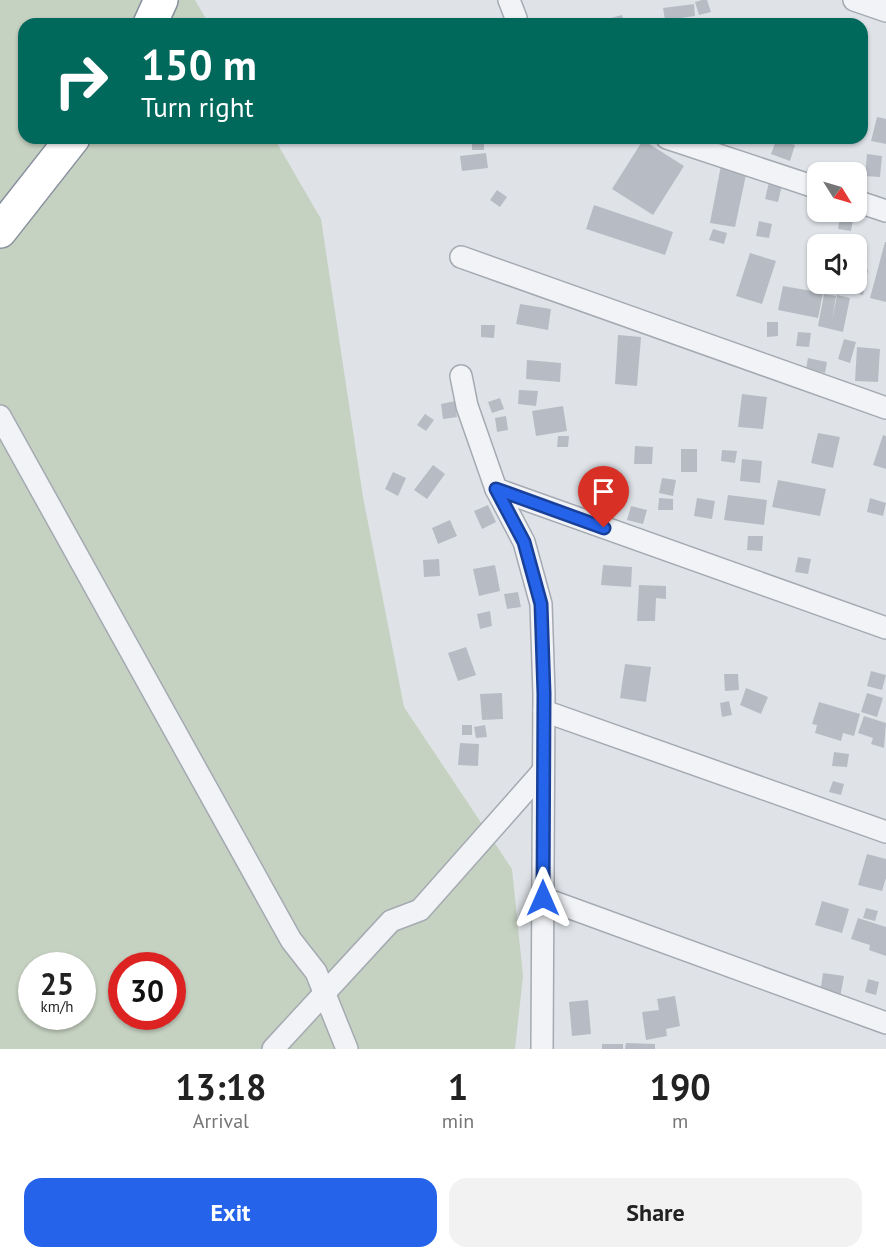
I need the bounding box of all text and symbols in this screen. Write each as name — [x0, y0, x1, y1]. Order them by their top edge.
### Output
text: 150 m — [141, 37, 257, 92]
icon: right — [42, 42, 120, 120]
text: Turn right — [141, 90, 254, 124]
north arrow — [807, 162, 867, 222]
map controls — [807, 162, 867, 294]
button: sound — [807, 234, 867, 294]
pin — [578, 466, 629, 528]
icon: arrive — [587, 475, 620, 508]
position arrow — [511, 866, 575, 930]
speed limit sign: 30 — [108, 952, 186, 1030]
text: 25 — [40, 964, 74, 1003]
text: km/h — [41, 997, 73, 1016]
text: 13:18 — [175, 1063, 267, 1110]
text: 1 — [448, 1063, 468, 1110]
text: 190 — [650, 1063, 711, 1110]
text: Arrival — [193, 1108, 249, 1134]
text: min — [442, 1108, 474, 1134]
text: m — [672, 1108, 688, 1134]
button: Exit — [24, 1178, 437, 1247]
button: Share — [449, 1178, 862, 1247]

